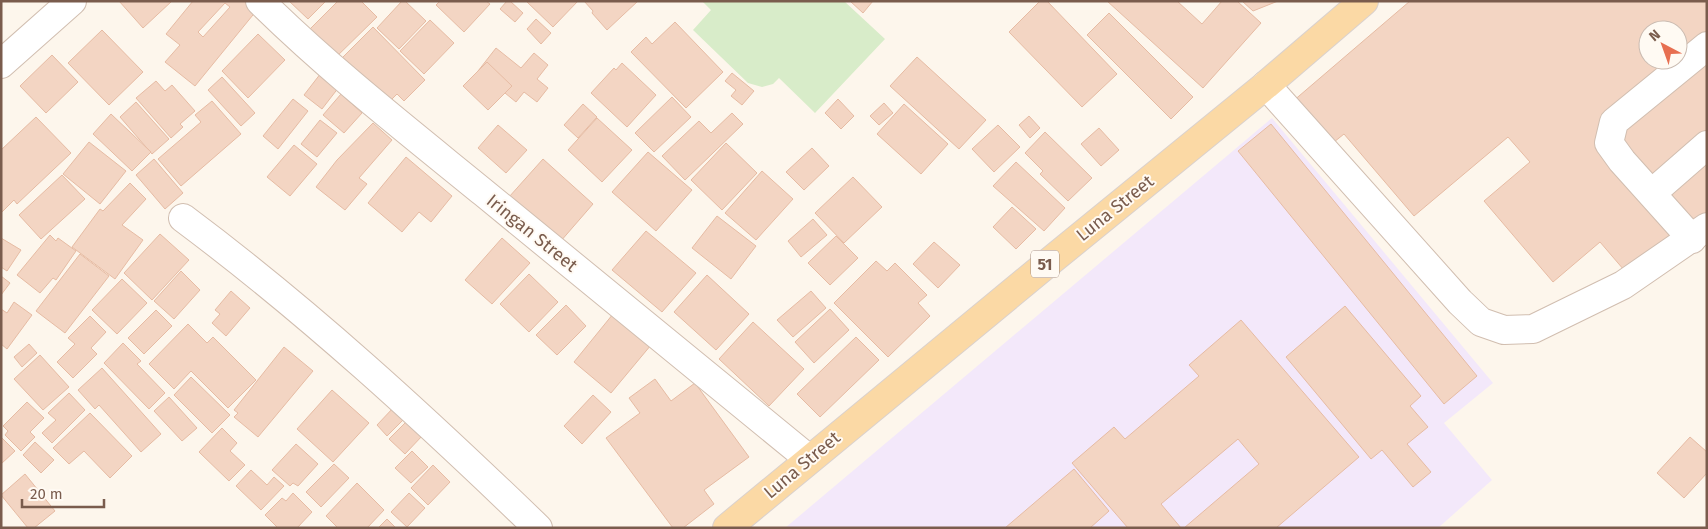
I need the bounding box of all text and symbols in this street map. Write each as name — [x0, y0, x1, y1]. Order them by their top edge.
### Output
north arrow — [1638, 20, 1688, 70]
text: N — [1646, 26, 1664, 45]
street label: Luna Street — [1072, 170, 1158, 246]
street label: Iringan Street — [482, 190, 582, 277]
road number: 51 — [1031, 250, 1059, 278]
street label: Luna Street — [759, 426, 845, 503]
scale bar — [22, 476, 105, 508]
text: 20 m — [30, 485, 63, 503]

